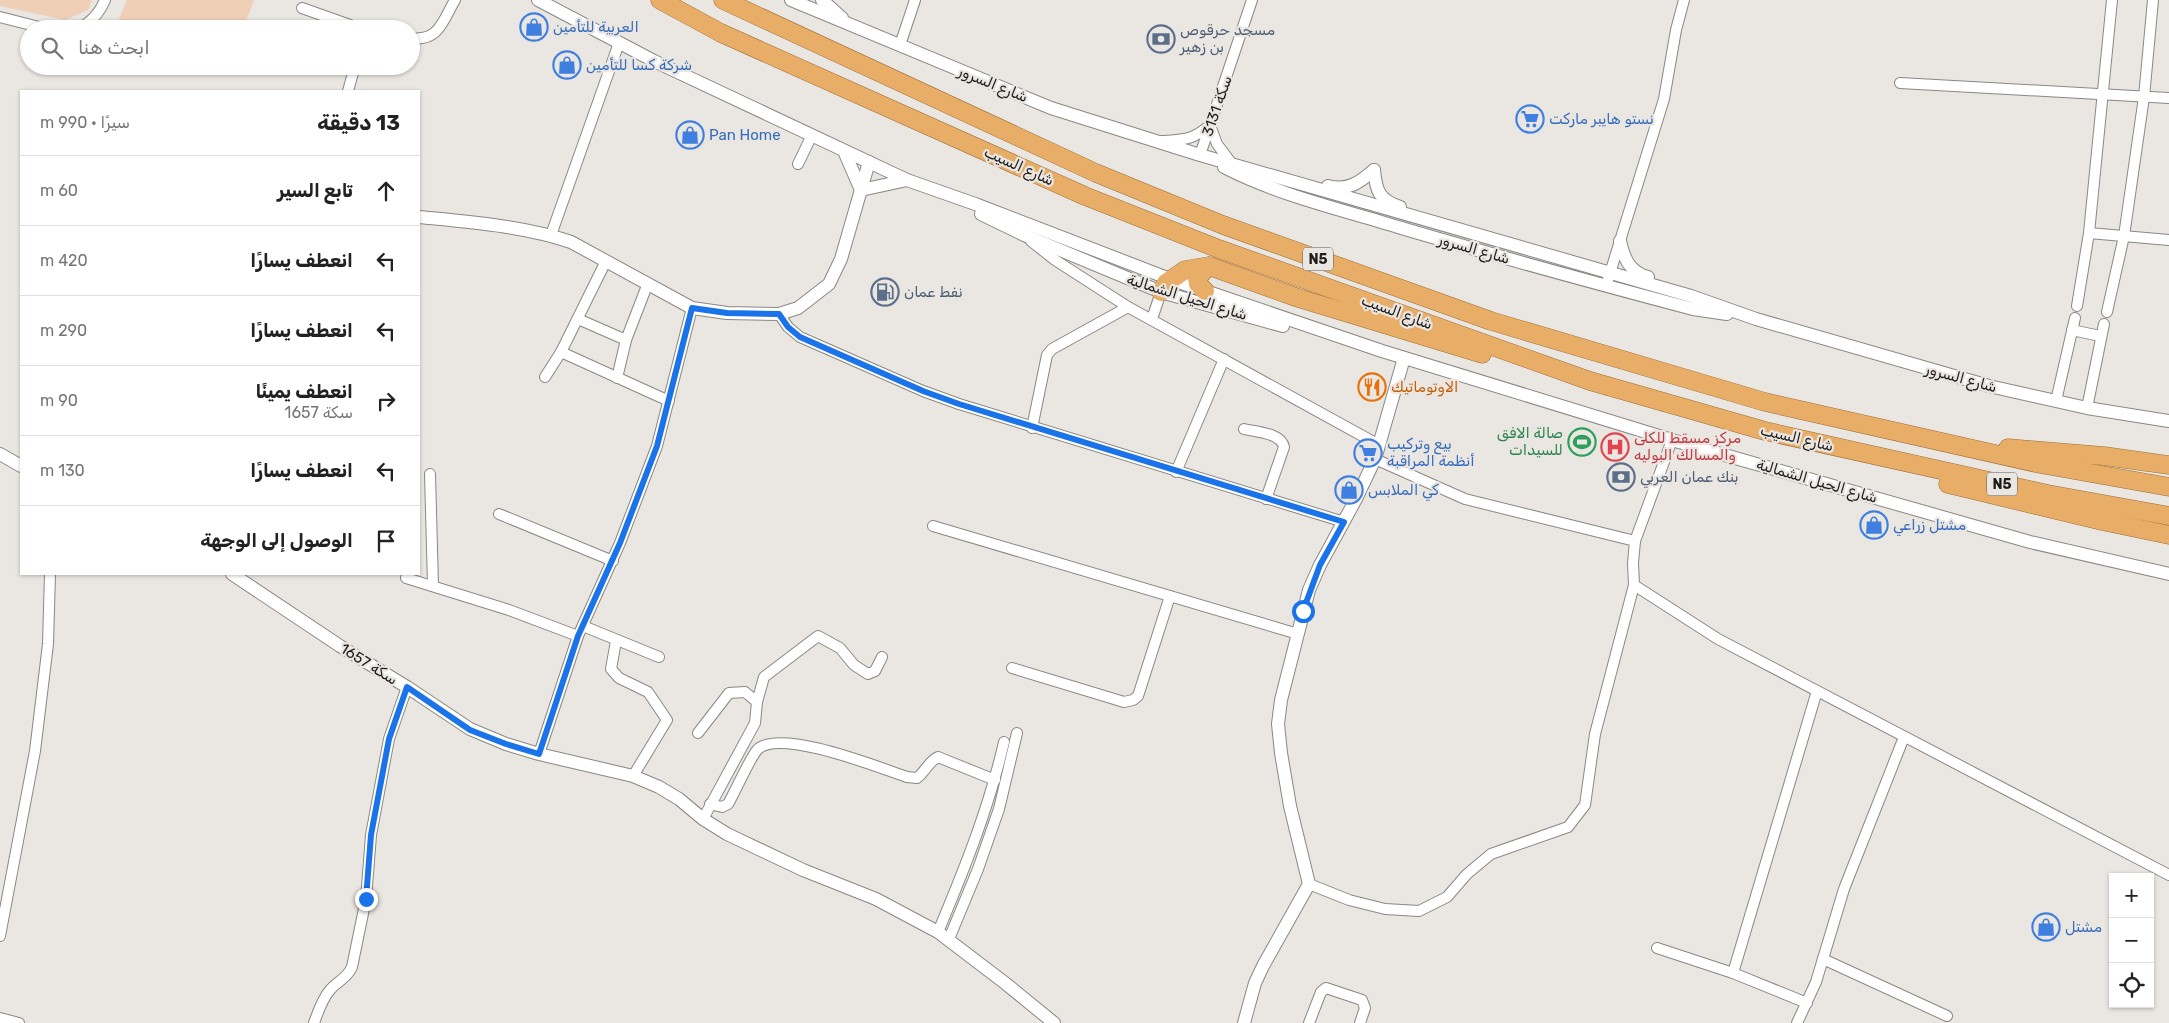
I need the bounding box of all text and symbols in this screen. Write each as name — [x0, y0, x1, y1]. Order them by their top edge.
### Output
shop icon: العربية للتأمين — [519, 12, 549, 42]
place label: العربية للتأمين — [553, 18, 639, 36]
search box — [20, 20, 420, 75]
place label: مسجد حرقوص بن زهير — [1179, 21, 1275, 56]
bank icon: مسجد حرقوص بن زهير — [1146, 24, 1176, 54]
icon: search — [38, 34, 66, 62]
text: ابحث هنا — [78, 36, 150, 59]
shop icon: شركة كسا للتأمين — [552, 50, 582, 80]
place label: شركة كسا للتأمين — [586, 56, 692, 74]
street label: شارع السرور — [954, 62, 1030, 108]
street label: سكة 3131 — [1198, 73, 1236, 139]
supermarket icon: نستو هايبر ماركت — [1515, 104, 1545, 134]
text: 13 دقيقة — [317, 110, 400, 135]
place label: نستو هايبر ماركت — [1549, 110, 1654, 128]
text: سيرًا · 990 m — [40, 113, 130, 132]
shop icon: Pan Home — [675, 120, 705, 150]
place label: Pan Home — [709, 126, 781, 144]
street label: شارع السيب — [980, 143, 1057, 191]
icon: ahead — [372, 177, 400, 205]
text: تابع السير — [277, 179, 353, 202]
text: 60 m — [40, 181, 78, 200]
street label: شارع السرور — [1435, 230, 1512, 270]
icon: left — [372, 247, 400, 275]
road number: N5 — [1303, 248, 1333, 270]
text: انعطف يسارًا — [250, 249, 353, 272]
text: 420 m — [40, 251, 88, 270]
street label: شارع الحيل الشمالية — [1124, 270, 1249, 326]
fuel station icon: نفط عمان — [870, 277, 900, 307]
place label: نفط عمان — [904, 283, 963, 301]
street label: شارع السيب — [1358, 291, 1435, 335]
icon: left — [372, 317, 400, 345]
text: انعطف يسارًا — [250, 319, 353, 342]
text: 290 m — [40, 321, 87, 340]
street label: شارع السرور — [1922, 360, 1999, 398]
restaurant icon: الاوتوماتيك — [1357, 372, 1387, 402]
place label: الاوتوماتيك — [1391, 378, 1458, 397]
text: انعطف يمينًا — [256, 380, 353, 403]
icon: right — [372, 387, 400, 415]
text: 90 m — [40, 391, 78, 410]
text: سكة 1657 — [285, 403, 353, 422]
street label: شارع السيب — [1758, 421, 1835, 457]
place label: صالة الافق للسيدات — [1497, 424, 1563, 459]
sports icon: صالة الافق للسيدات — [1567, 427, 1597, 457]
place label: مركز مسقط للكلى والمسالك البوليه — [1634, 429, 1741, 465]
hospital icon: مركز مسقط للكلى والمسالك البوليه — [1600, 432, 1630, 462]
place label: بيع وتركيب أنظمة المراقبة — [1387, 435, 1475, 470]
supermarket icon: بيع وتركيب أنظمة المراقبة — [1353, 438, 1383, 468]
street label: شارع الحيل الشمالية — [1754, 455, 1880, 509]
icon: left — [372, 457, 400, 485]
text: انعطف يسارًا — [250, 459, 353, 482]
text: 130 m — [40, 461, 85, 480]
bank icon: بنك عمان العربي — [1606, 462, 1636, 492]
place label: بنك عمان العربي — [1640, 468, 1739, 489]
road number: N5 — [1987, 472, 2017, 496]
shop icon: كي الملابس — [1334, 475, 1364, 505]
place label: كي الملابس — [1368, 481, 1439, 502]
shop icon: مشتل زراعي — [1859, 510, 1889, 540]
place label: مشتل زراعي — [1893, 516, 1966, 537]
icon: arrive — [372, 527, 400, 555]
text: الوصول إلى الوجهة — [200, 529, 353, 552]
route start — [1292, 600, 1315, 623]
street label: سكة 1657 — [337, 639, 401, 689]
map controls — [2109, 873, 2154, 1008]
button: + — [2109, 873, 2154, 918]
route end — [355, 888, 378, 911]
shop icon: مشتل — [2031, 912, 2061, 942]
place label: مشتل — [2065, 918, 2102, 936]
button: − — [2109, 918, 2154, 963]
button: locate — [2109, 963, 2154, 1008]

